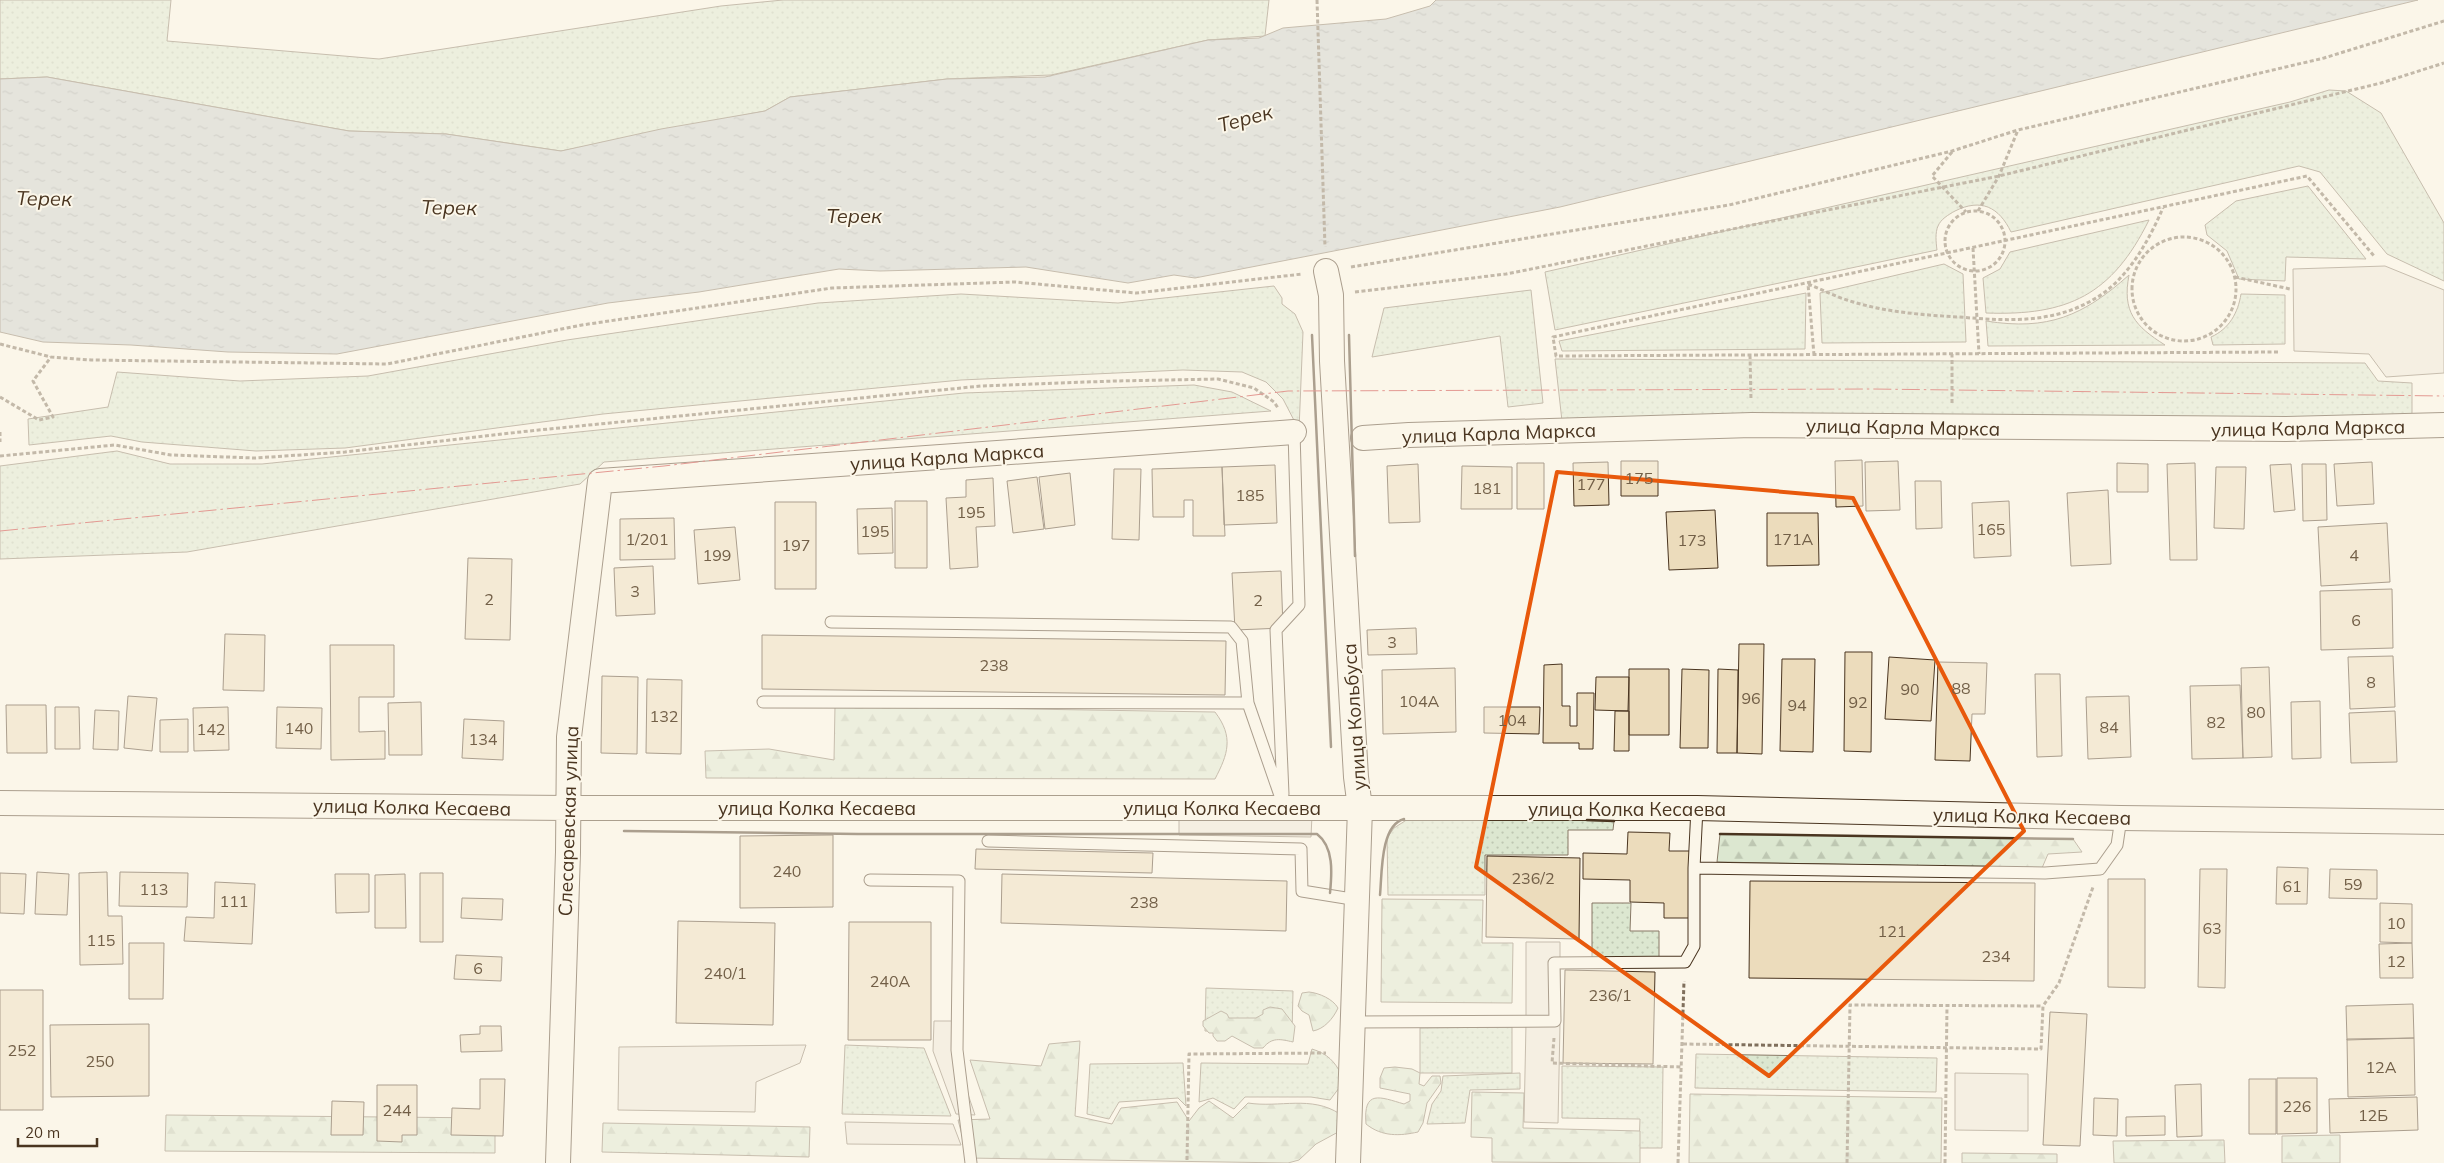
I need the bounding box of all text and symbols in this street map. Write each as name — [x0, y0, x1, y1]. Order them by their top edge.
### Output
water label: Терек — [1215, 98, 1276, 137]
water label: Терек — [16, 185, 73, 211]
water label: Терек — [421, 194, 478, 220]
water label: Терек — [826, 203, 883, 228]
street label: улица Карла Маркса — [1806, 413, 2000, 441]
street label: улица Карла Маркса — [2211, 414, 2405, 442]
street label: улица Карла Маркса — [1401, 418, 1597, 448]
street label: улица Карла Маркса — [849, 438, 1045, 476]
house number: 175 — [1625, 468, 1653, 488]
house number: 177 — [1577, 474, 1605, 494]
house number: 181 — [1473, 478, 1501, 498]
house number: 185 — [1236, 485, 1264, 505]
house number: 195 — [957, 502, 985, 522]
house number: 165 — [1977, 519, 2005, 539]
house number: 195 — [861, 521, 889, 541]
house number: 1/201 — [626, 529, 668, 549]
house number: 171А — [1773, 529, 1814, 549]
house number: 173 — [1678, 530, 1706, 550]
house number: 197 — [782, 535, 810, 555]
house number: 199 — [703, 545, 731, 565]
house number: 4 — [2349, 545, 2359, 565]
house number: 3 — [630, 581, 640, 601]
house number: 2 — [484, 589, 494, 609]
house number: 2 — [1253, 590, 1263, 610]
house number: 6 — [2351, 610, 2361, 630]
house number: 3 — [1387, 632, 1397, 652]
street label: улица Кольбуса — [1337, 643, 1371, 791]
house number: 238 — [980, 655, 1008, 675]
house number: 8 — [2366, 672, 2376, 692]
house number: 88 — [1951, 678, 1971, 698]
house number: 90 — [1900, 679, 1920, 699]
house number: 96 — [1741, 688, 1761, 708]
house number: 104А — [1399, 691, 1440, 711]
house number: 92 — [1848, 692, 1868, 712]
house number: 94 — [1787, 695, 1807, 715]
house number: 80 — [2246, 702, 2266, 722]
house number: 132 — [650, 706, 678, 726]
house number: 104 — [1498, 710, 1527, 730]
house number: 82 — [2206, 712, 2226, 732]
house number: 84 — [2099, 717, 2119, 737]
house number: 140 — [285, 718, 313, 738]
house number: 142 — [197, 719, 225, 739]
street label: Слесаревская улица — [553, 725, 583, 917]
house number: 134 — [469, 729, 498, 749]
street label: улица Колка Кесаева — [313, 793, 511, 821]
street label: улица Колка Кесаева — [718, 796, 916, 820]
street label: улица Колка Кесаева — [1123, 796, 1321, 820]
street label: улица Колка Кесаева — [1528, 797, 1726, 821]
street label: улица Колка Кесаева — [1933, 802, 2131, 830]
house number: 240 — [773, 861, 801, 881]
house number: 236/2 — [1512, 868, 1554, 888]
house number: 59 — [2343, 874, 2363, 894]
house number: 61 — [2282, 876, 2302, 896]
house number: 113 — [140, 879, 168, 899]
house number: 111 — [220, 891, 248, 911]
house number: 238 — [1130, 892, 1158, 912]
house number: 10 — [2386, 913, 2406, 933]
house number: 63 — [2202, 918, 2222, 938]
house number: 121 — [1878, 921, 1906, 941]
house number: 115 — [87, 930, 115, 950]
house number: 234 — [1982, 946, 2011, 966]
house number: 12 — [2386, 951, 2406, 971]
house number: 6 — [473, 958, 483, 978]
house number: 240/1 — [704, 963, 746, 983]
house number: 240А — [870, 971, 911, 991]
house number: 236/1 — [1589, 985, 1631, 1005]
house number: 252 — [8, 1040, 36, 1060]
house number: 250 — [86, 1051, 114, 1071]
house number: 12А — [2366, 1057, 2397, 1077]
house number: 226 — [2283, 1096, 2311, 1116]
house number: 244 — [383, 1100, 412, 1120]
house number: 12Б — [2358, 1105, 2388, 1125]
scale bar — [18, 1116, 96, 1148]
text: 20 m — [25, 1123, 60, 1142]

